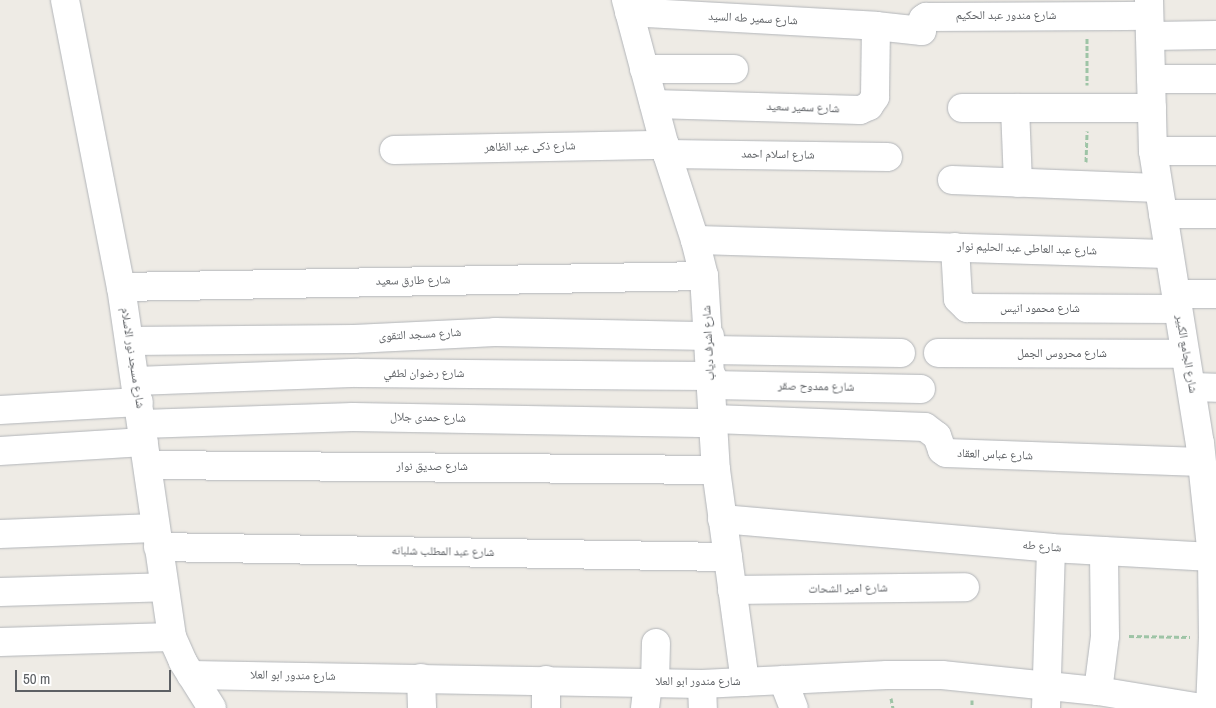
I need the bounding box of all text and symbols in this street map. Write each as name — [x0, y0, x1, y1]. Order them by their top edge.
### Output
street label: شارع سمير طه السيد — [708, 9, 798, 29]
street label: شارع مندور عبد الحكيم — [956, 9, 1056, 23]
street label: شارع سمير سعيد — [766, 100, 840, 116]
street label: شارع ذكى عبد الظاهر — [484, 139, 576, 155]
street label: شارع اسلام احمد — [741, 147, 815, 163]
street label: شارع عبد العاطى عبد الحليم نوار — [957, 239, 1097, 259]
street label: شارع طارق سعيد — [376, 273, 450, 289]
street label: شارع محمود انيس — [1000, 302, 1080, 316]
street label: شارع اشرف دياب — [700, 305, 718, 381]
street label: شارع مسجد نور الاسلام — [117, 307, 147, 409]
street label: شارع الجامع الكبير — [1172, 314, 1200, 394]
street label: شارع مسجد التقوى — [378, 326, 462, 344]
street label: شارع محروس الجمل — [1017, 347, 1107, 361]
street label: شارع رضوان لطفي — [384, 367, 464, 381]
street label: شارع ممدوح صقر — [778, 379, 854, 395]
street label: شارع حمدى جلال — [390, 410, 466, 426]
street label: شارع عباس العقاد — [957, 446, 1033, 464]
street label: شارع صديق نوار — [396, 460, 468, 474]
street label: شارع طه — [1022, 538, 1062, 556]
street label: شارع عبد المطلب شلبانه — [391, 544, 495, 560]
street label: شارع امير الشحات — [808, 581, 888, 597]
scale bar — [18, 660, 174, 692]
text: 50 m — [23, 668, 50, 689]
street label: شارع مندور ابو العلا — [250, 668, 336, 684]
street label: شارع مندور ابو العلا — [655, 675, 741, 689]

